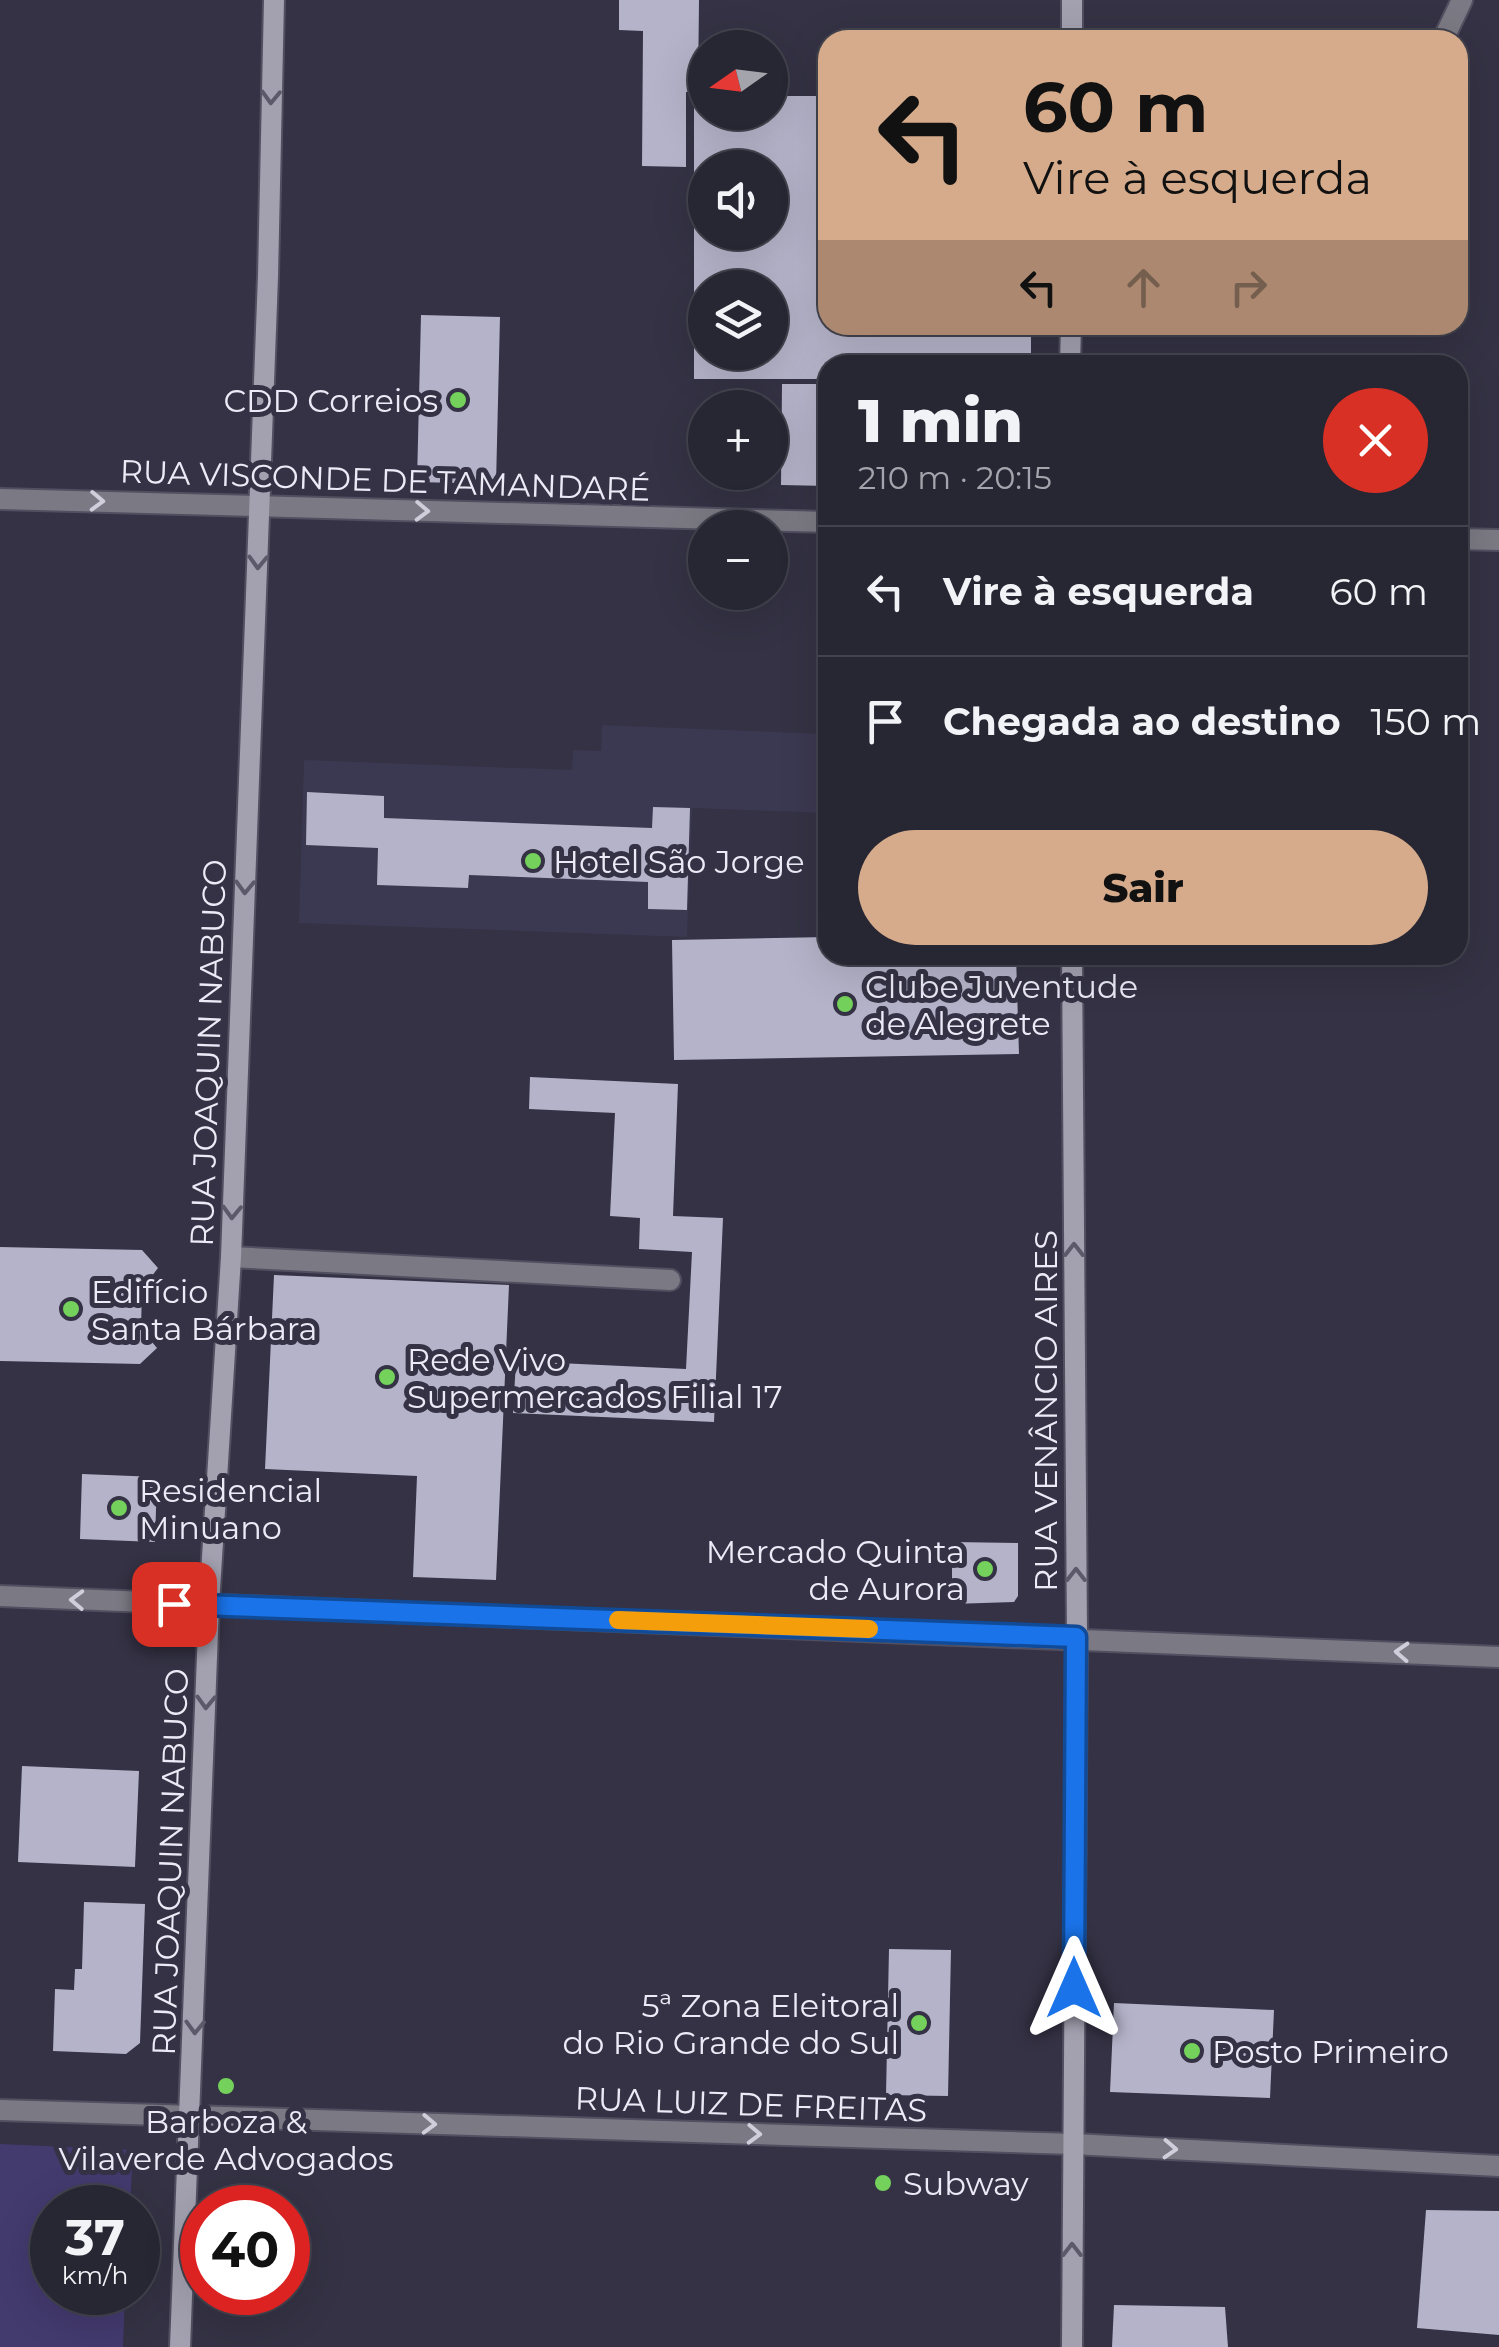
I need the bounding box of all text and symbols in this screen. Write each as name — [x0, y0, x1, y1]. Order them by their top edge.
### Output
north arrow — [688, 30, 788, 130]
map controls — [688, 30, 788, 610]
text: 60 m — [1023, 64, 1208, 150]
icon: left — [858, 70, 988, 200]
one-way arrow — [261, 90, 282, 106]
button: sound — [688, 150, 788, 250]
text: Vire à esquerda — [1023, 150, 1372, 205]
icon: left — [1011, 260, 1066, 315]
icon: ahead — [1116, 260, 1171, 315]
icon: right — [1221, 260, 1276, 315]
button: layers — [688, 270, 788, 370]
place label: CDD Correios — [223, 381, 438, 420]
text: 1 min — [858, 384, 1023, 457]
button: close — [1323, 388, 1428, 493]
marker: CDD Correios — [447, 389, 469, 411]
button: + — [688, 390, 788, 490]
street label: RUA VISCONDE DE TAMANDARÉ — [119, 451, 651, 509]
text: 210 m · 20:15 — [858, 458, 1052, 497]
one-way arrow — [90, 491, 106, 512]
one-way arrow — [415, 500, 431, 521]
button: − — [688, 510, 788, 610]
one-way arrow — [247, 555, 268, 571]
icon: left — [858, 564, 913, 619]
text: Vire à esquerda — [943, 568, 1254, 615]
text: 60 m — [1329, 568, 1428, 615]
icon: arrive — [858, 694, 913, 749]
text: Chegada ao destino — [943, 698, 1341, 745]
text: 150 m — [1371, 698, 1481, 745]
button: Sair — [858, 830, 1428, 945]
place label: Hotel São Jorge — [553, 842, 805, 881]
marker: Hotel São Jorge — [522, 850, 544, 872]
street label: RUA JOAQUIN NABUCO — [182, 859, 234, 1247]
one-way arrow — [235, 879, 256, 895]
place label: Clube Juventude de Alegrete — [865, 967, 1138, 1043]
marker: Clube Juventude de Alegrete — [834, 993, 856, 1015]
one-way arrow — [222, 1204, 243, 1220]
street label: RUA VENÂNCIO AIRES — [1026, 1230, 1065, 1592]
one-way arrow — [1063, 1241, 1085, 1256]
place label: Edifício Santa Bárbara — [91, 1272, 317, 1348]
marker: Edifício Santa Bárbara — [60, 1298, 82, 1320]
place label: Rede Vivo Supermercados Filial 17 — [407, 1340, 783, 1416]
marker: Rede Vivo Supermercados Filial 17 — [376, 1366, 398, 1388]
place label: Residencial Minuano — [139, 1471, 322, 1547]
marker: Residencial Minuano — [108, 1497, 130, 1519]
place label: Mercado Quinta de Aurora — [706, 1532, 965, 1608]
marker: Mercado Quinta de Aurora — [974, 1558, 996, 1580]
pin — [132, 1562, 217, 1647]
one-way arrow — [1065, 1566, 1087, 1582]
icon: arrive — [147, 1577, 202, 1632]
one-way arrow — [68, 1589, 84, 1610]
one-way arrow — [1393, 1642, 1409, 1663]
street label: RUA JOAQUIN NABUCO — [144, 1668, 196, 2056]
one-way arrow — [195, 1695, 216, 1711]
position arrow — [1022, 1936, 1126, 2040]
place label: 5ª Zona Eleitoral do Rio Grande do Sul — [563, 1986, 899, 2062]
marker: 5ª Zona Eleitoral do Rio Grande do Sul — [908, 2012, 930, 2034]
one-way arrow — [184, 2020, 205, 2036]
place label: Posto Primeiro — [1212, 2032, 1449, 2071]
marker: Posto Primeiro — [1181, 2040, 1203, 2062]
marker: Barboza & Vilaverde Advogados — [215, 2075, 237, 2097]
street label: RUA LUIZ DE FREITAS — [574, 2078, 928, 2130]
place label: Barboza & Vilaverde Advogados — [58, 2102, 394, 2178]
one-way arrow — [421, 2113, 437, 2134]
one-way arrow — [746, 2124, 762, 2145]
one-way arrow — [1163, 2138, 1179, 2159]
place label: Subway — [903, 2164, 1029, 2203]
marker: Subway — [872, 2172, 894, 2194]
speed limit sign: 40 — [180, 2185, 310, 2315]
text: 37 — [65, 2207, 125, 2268]
one-way arrow — [1061, 2241, 1083, 2256]
text: km/h — [62, 2260, 128, 2290]

